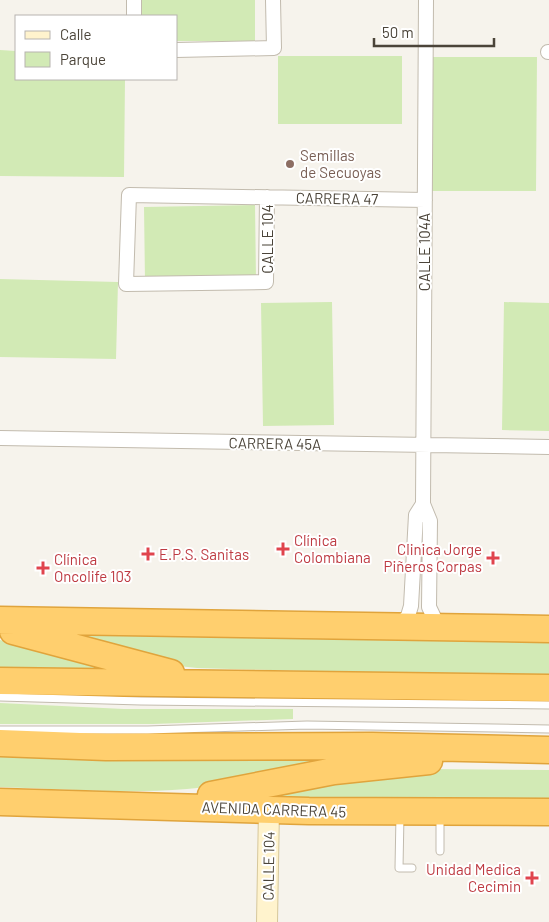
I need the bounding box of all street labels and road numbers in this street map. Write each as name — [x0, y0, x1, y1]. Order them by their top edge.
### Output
street label: CARRERA 47 — [296, 188, 378, 208]
street label: CALLE 104 — [258, 204, 276, 274]
street label: CALLE 104A — [415, 213, 433, 291]
street label: CARRERA 45A — [229, 433, 321, 453]
street label: AVENIDA CARRERA 45 — [201, 797, 347, 821]
street label: CALLE 104 — [258, 831, 278, 901]

